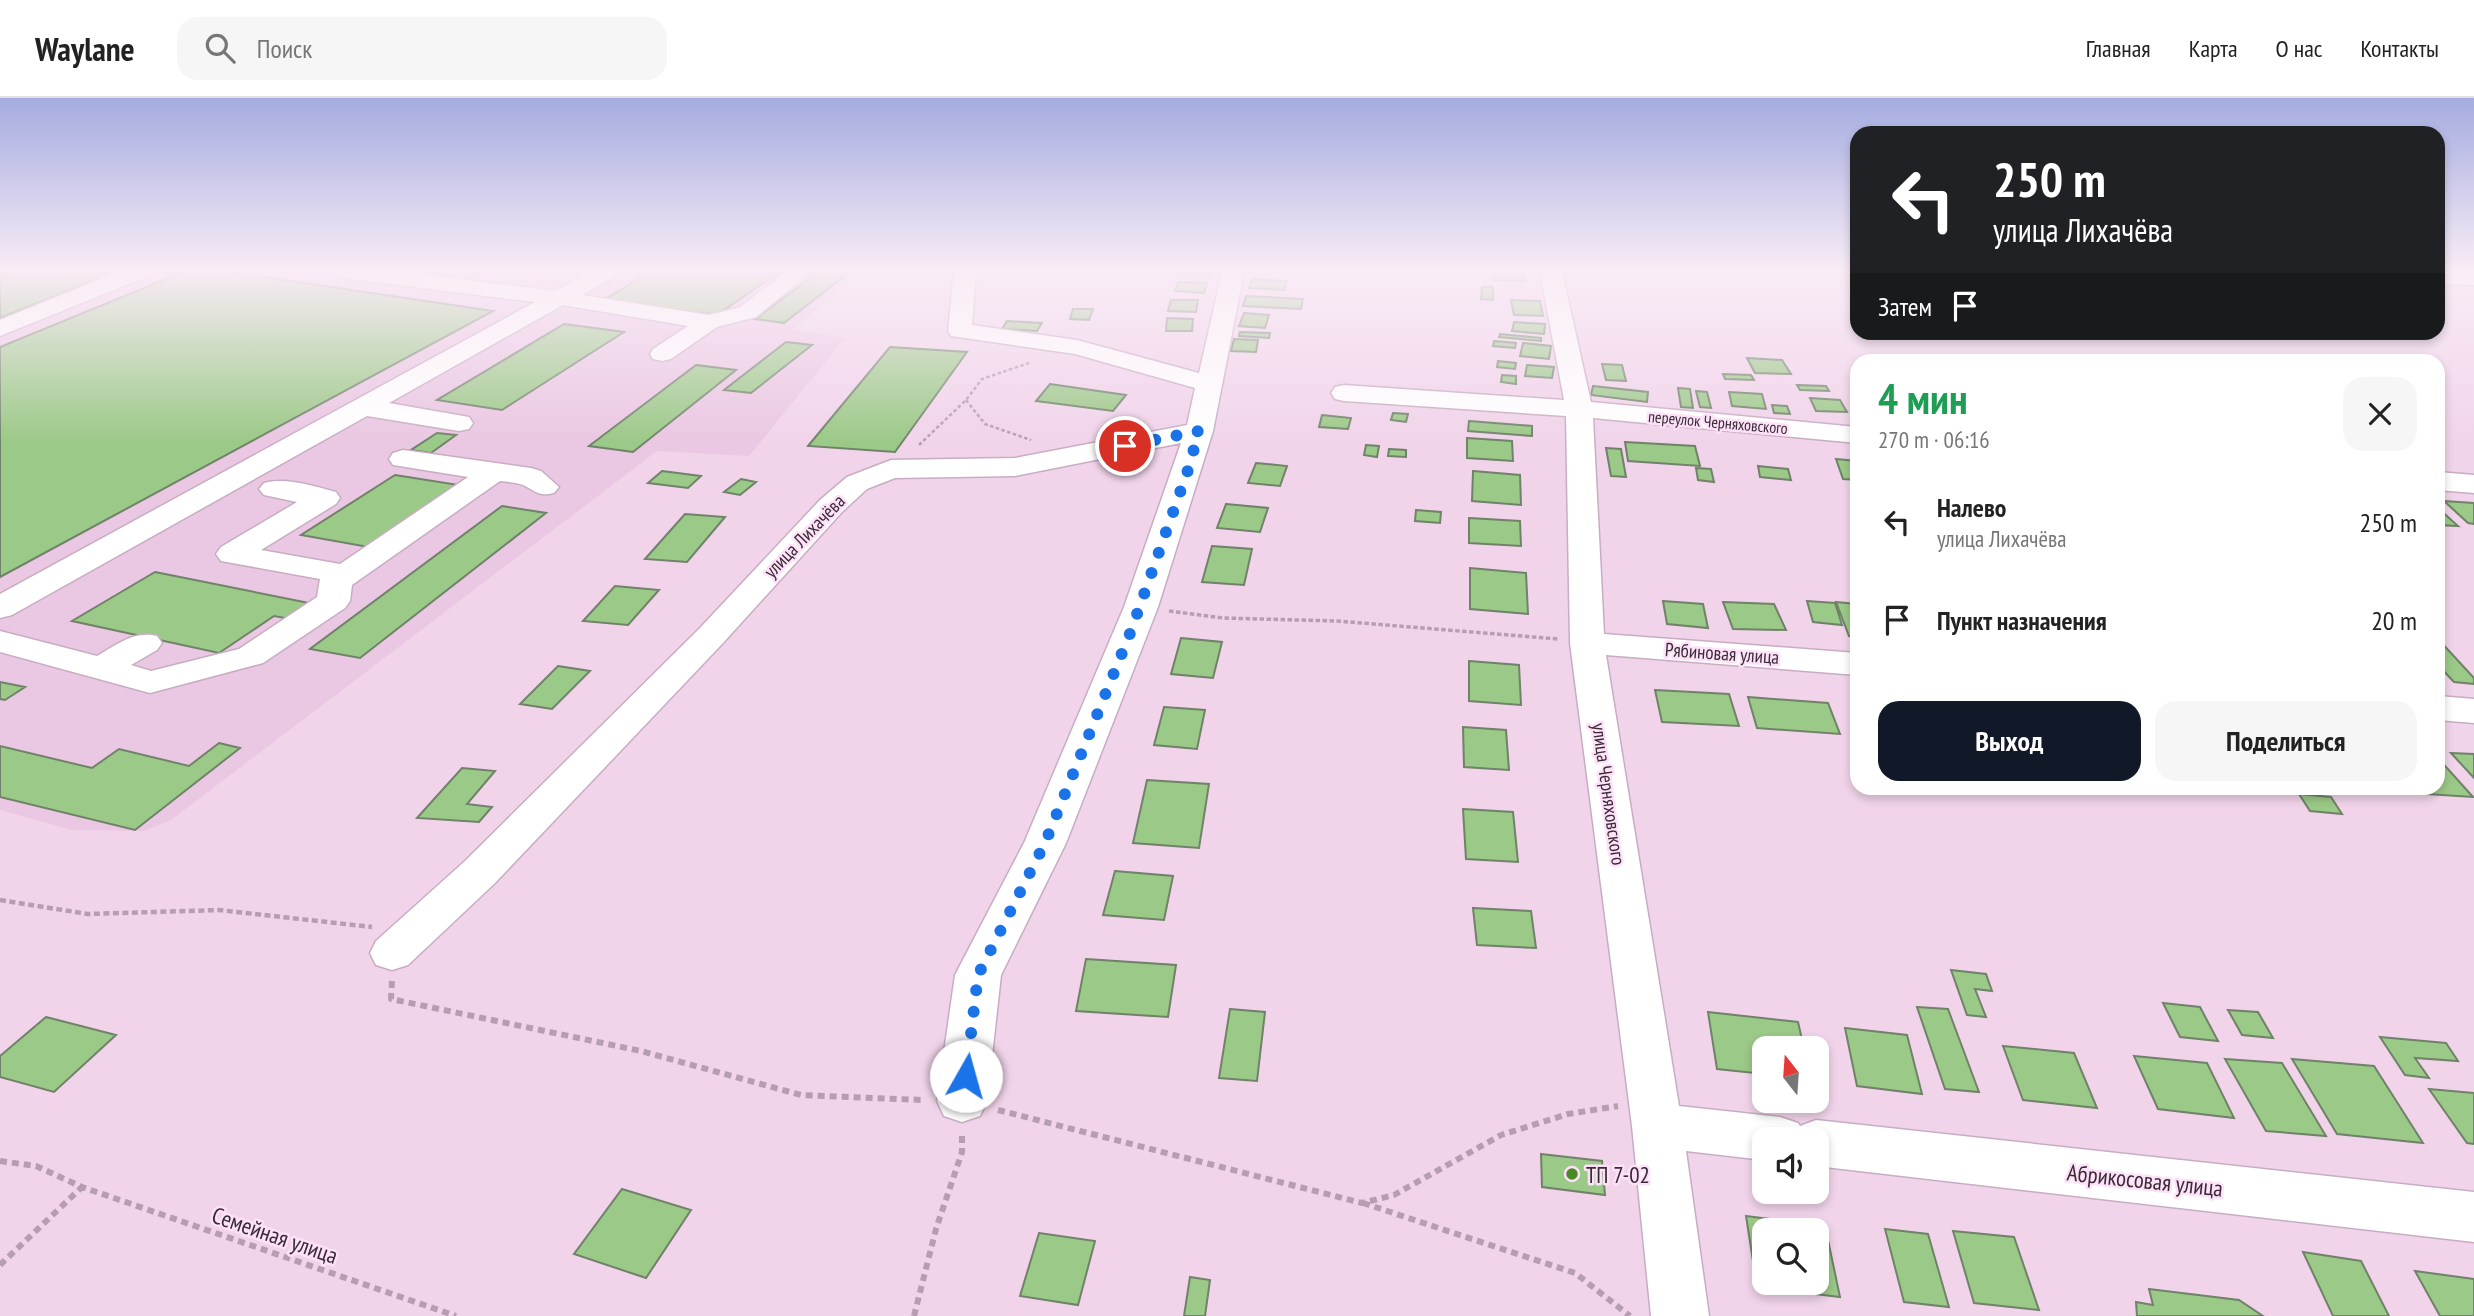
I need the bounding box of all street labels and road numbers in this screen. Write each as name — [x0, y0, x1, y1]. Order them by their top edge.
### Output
street label: переулок Черняховского — [1647, 406, 1789, 438]
street label: улица Лихачёва — [758, 489, 850, 583]
street label: Рябиновая улица — [1664, 637, 1780, 669]
street label: улица Черняховского — [1587, 721, 1631, 867]
street label: Абрикосовая улица — [2066, 1157, 2224, 1203]
street label: Семейная улица — [208, 1200, 342, 1270]

